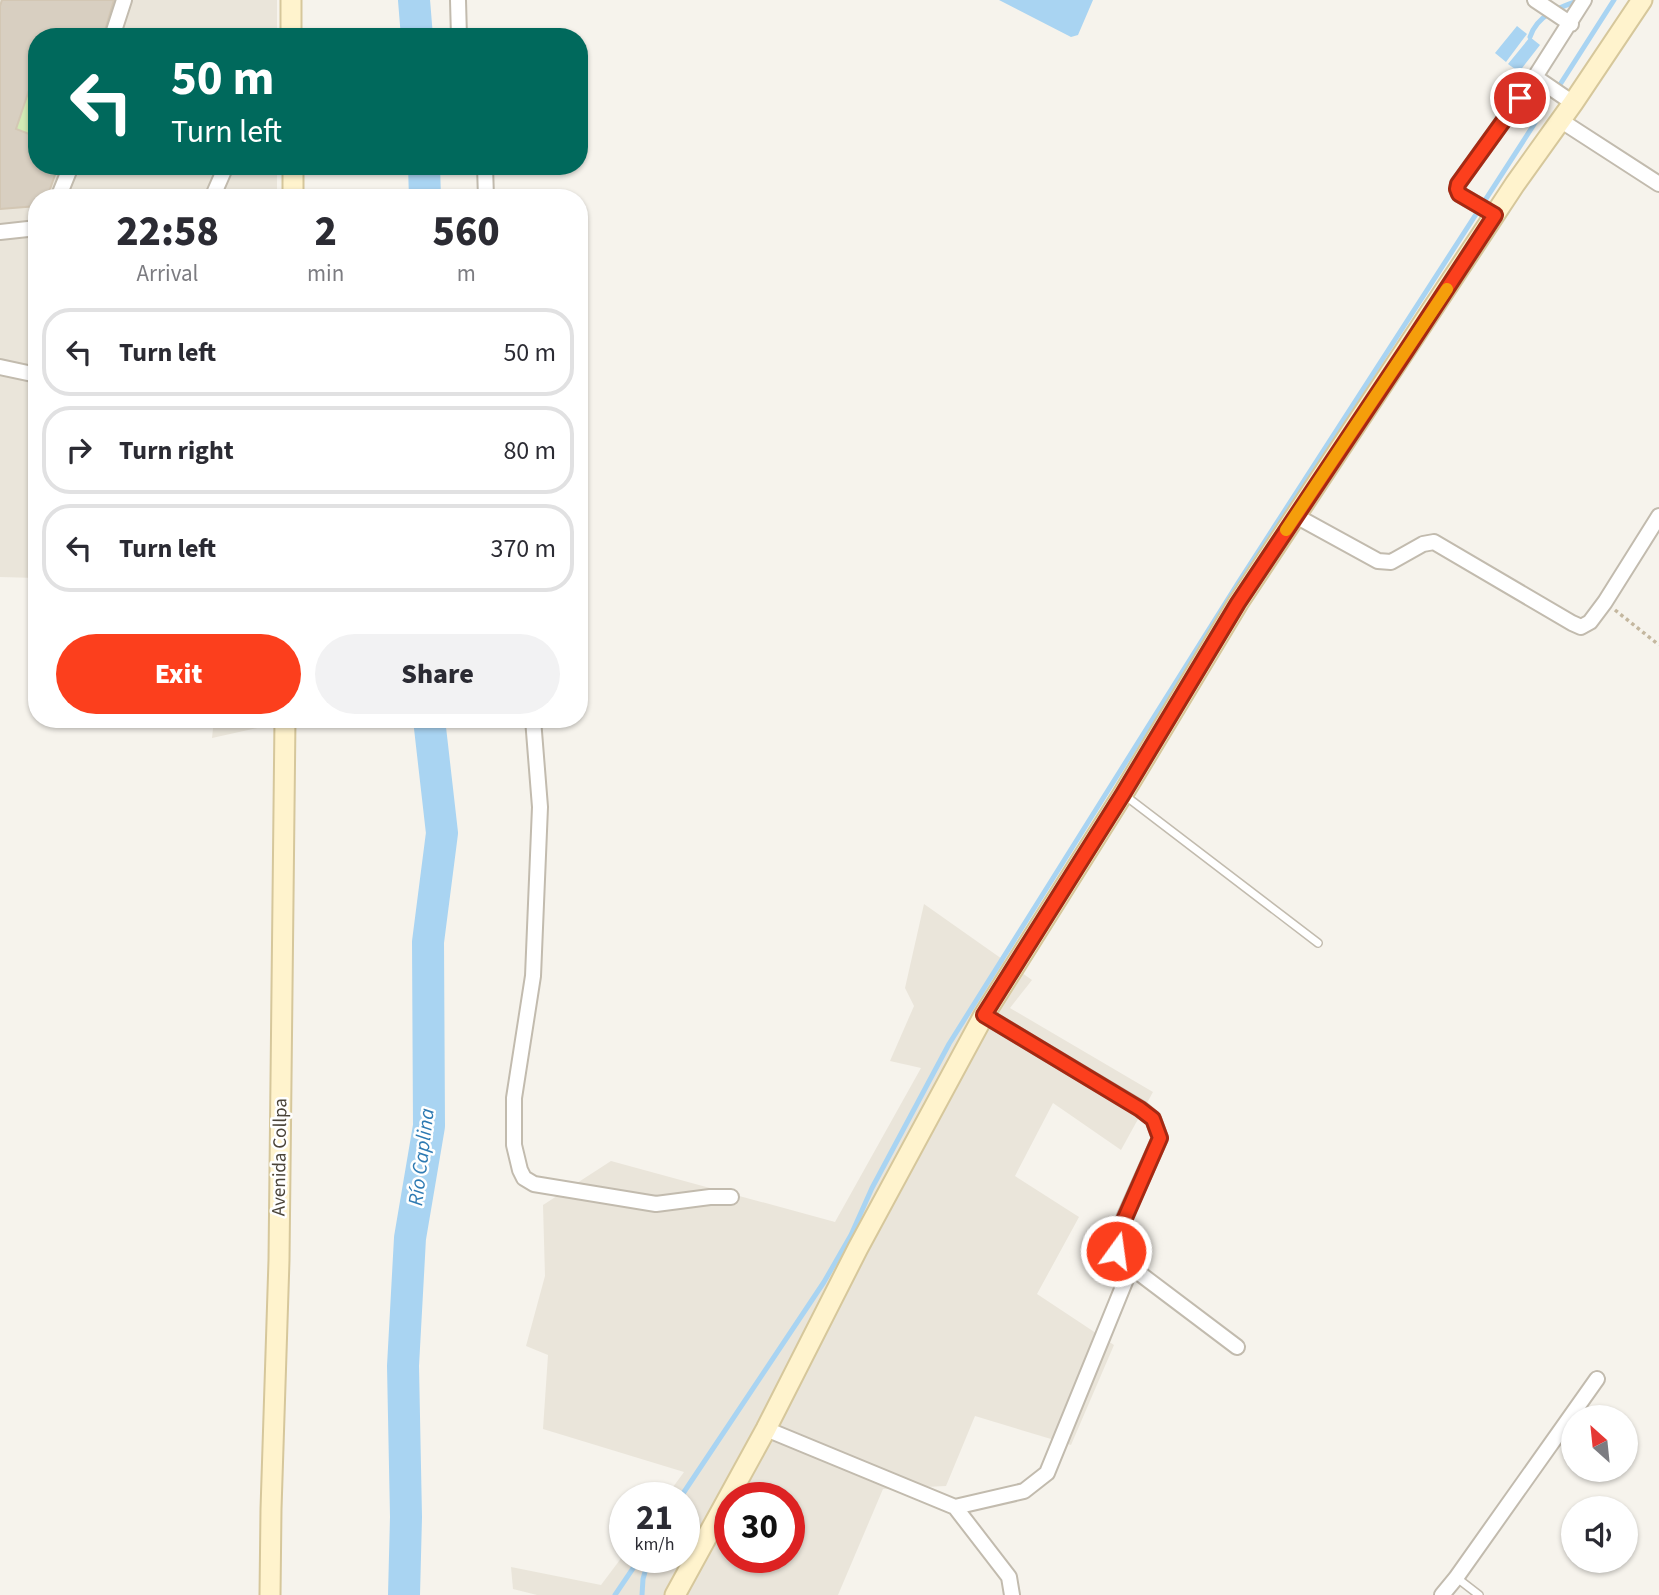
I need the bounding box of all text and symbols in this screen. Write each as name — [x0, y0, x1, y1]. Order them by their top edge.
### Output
text: 50 m — [171, 44, 275, 114]
icon: left — [56, 56, 147, 147]
pin — [1490, 68, 1550, 128]
icon: arrive — [1501, 79, 1539, 117]
text: Turn left — [171, 109, 282, 155]
text: 22:58 — [116, 202, 219, 262]
text: 2 — [314, 202, 337, 262]
text: 560 — [433, 202, 500, 262]
text: Arrival — [137, 257, 198, 290]
text: min — [307, 257, 344, 290]
text: m — [457, 257, 476, 290]
icon: left — [60, 333, 98, 371]
text: Turn left — [119, 334, 216, 371]
text: 50 m — [503, 334, 556, 371]
icon: right — [60, 431, 98, 469]
text: Turn right — [119, 432, 234, 469]
text: 80 m — [503, 432, 556, 469]
icon: left — [60, 529, 98, 567]
text: Turn left — [119, 530, 216, 567]
text: 370 m — [490, 530, 556, 567]
button: Exit — [56, 634, 301, 714]
button: Share — [315, 634, 560, 714]
street label: Avenida Collpa — [265, 1098, 295, 1216]
water label: Río Caplina — [400, 1106, 442, 1208]
position arrow — [1079, 1214, 1153, 1288]
north arrow — [1561, 1405, 1638, 1482]
map controls — [1561, 1405, 1638, 1573]
speed limit sign: 30 — [714, 1482, 805, 1573]
text: 21 — [636, 1493, 673, 1543]
button: sound — [1561, 1496, 1638, 1573]
text: km/h — [635, 1532, 674, 1557]

